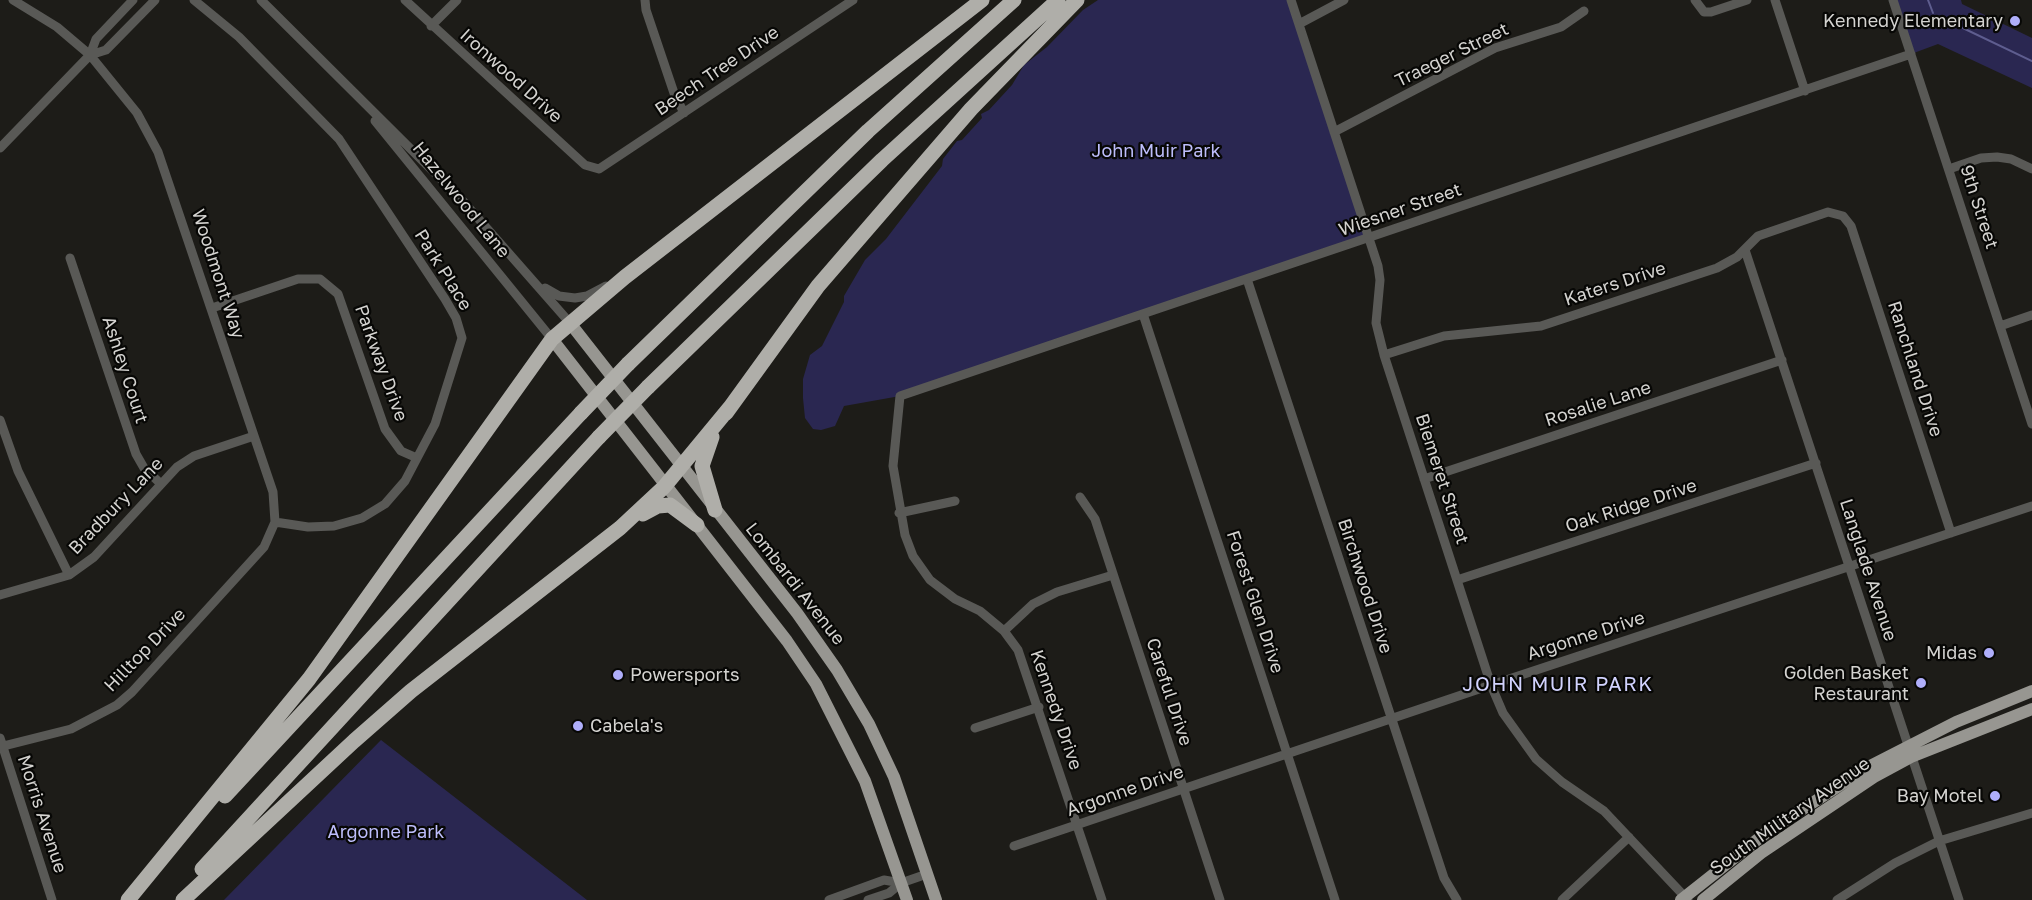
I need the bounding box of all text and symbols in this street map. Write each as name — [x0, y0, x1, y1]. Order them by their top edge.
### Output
place label: Kennedy Elementary — [1823, 10, 2003, 32]
marker: Kennedy Elementary — [2008, 14, 2022, 28]
street label: Traeger Street — [1392, 18, 1512, 92]
street label: Beech Tree Drive — [651, 22, 783, 120]
street label: Ironwood Drive — [455, 24, 567, 128]
street label: Hazelwood Lane — [408, 138, 514, 262]
park label: John Muir Park — [1091, 140, 1221, 162]
street label: 9th Street — [1955, 162, 2003, 252]
street label: Wiesner Street — [1336, 179, 1464, 241]
street label: Woodmont Way — [187, 206, 249, 342]
street label: Park Place — [410, 226, 476, 314]
street label: Katers Drive — [1561, 257, 1669, 311]
street label: Ranchland Drive — [1883, 298, 1947, 440]
street label: Parkway Drive — [350, 302, 412, 424]
street label: Ashley Court — [98, 314, 152, 426]
street label: Rosalie Lane — [1542, 377, 1654, 431]
street label: Biemeret Street — [1411, 411, 1473, 547]
street label: Bradbury Lane — [64, 453, 168, 559]
street label: Oak Ridge Drive — [1563, 475, 1699, 537]
street label: Langlade Avenue — [1835, 496, 1901, 644]
street label: Birchwood Drive — [1333, 516, 1397, 656]
street label: Lombardi Avenue — [741, 519, 849, 649]
street label: Forest Glen Drive — [1222, 528, 1288, 676]
street label: Hilltop Drive — [100, 604, 190, 696]
street label: Argonne Drive — [1524, 607, 1648, 665]
street label: Careful Drive — [1141, 635, 1197, 749]
place label: Midas — [1926, 642, 1977, 664]
marker: Midas — [1982, 646, 1996, 660]
street label: Kennedy Drive — [1025, 647, 1087, 773]
place label: Golden Basket Restaurant — [1784, 662, 1909, 704]
place label: Powersports — [630, 664, 740, 686]
marker: Powersports — [611, 668, 625, 682]
district label: JOHN MUIR PARK — [1462, 673, 1654, 697]
marker: Golden Basket Restaurant — [1914, 676, 1928, 690]
place label: Cabela's — [590, 715, 663, 737]
marker: Cabela's — [571, 719, 585, 733]
street label: Morris Avenue — [13, 752, 71, 876]
street label: South Military Avenue — [1706, 753, 1874, 879]
street label: Argonne Drive — [1064, 761, 1186, 821]
place label: Bay Motel — [1897, 785, 1983, 807]
marker: Bay Motel — [1988, 789, 2002, 803]
park label: Argonne Park — [328, 821, 444, 843]

